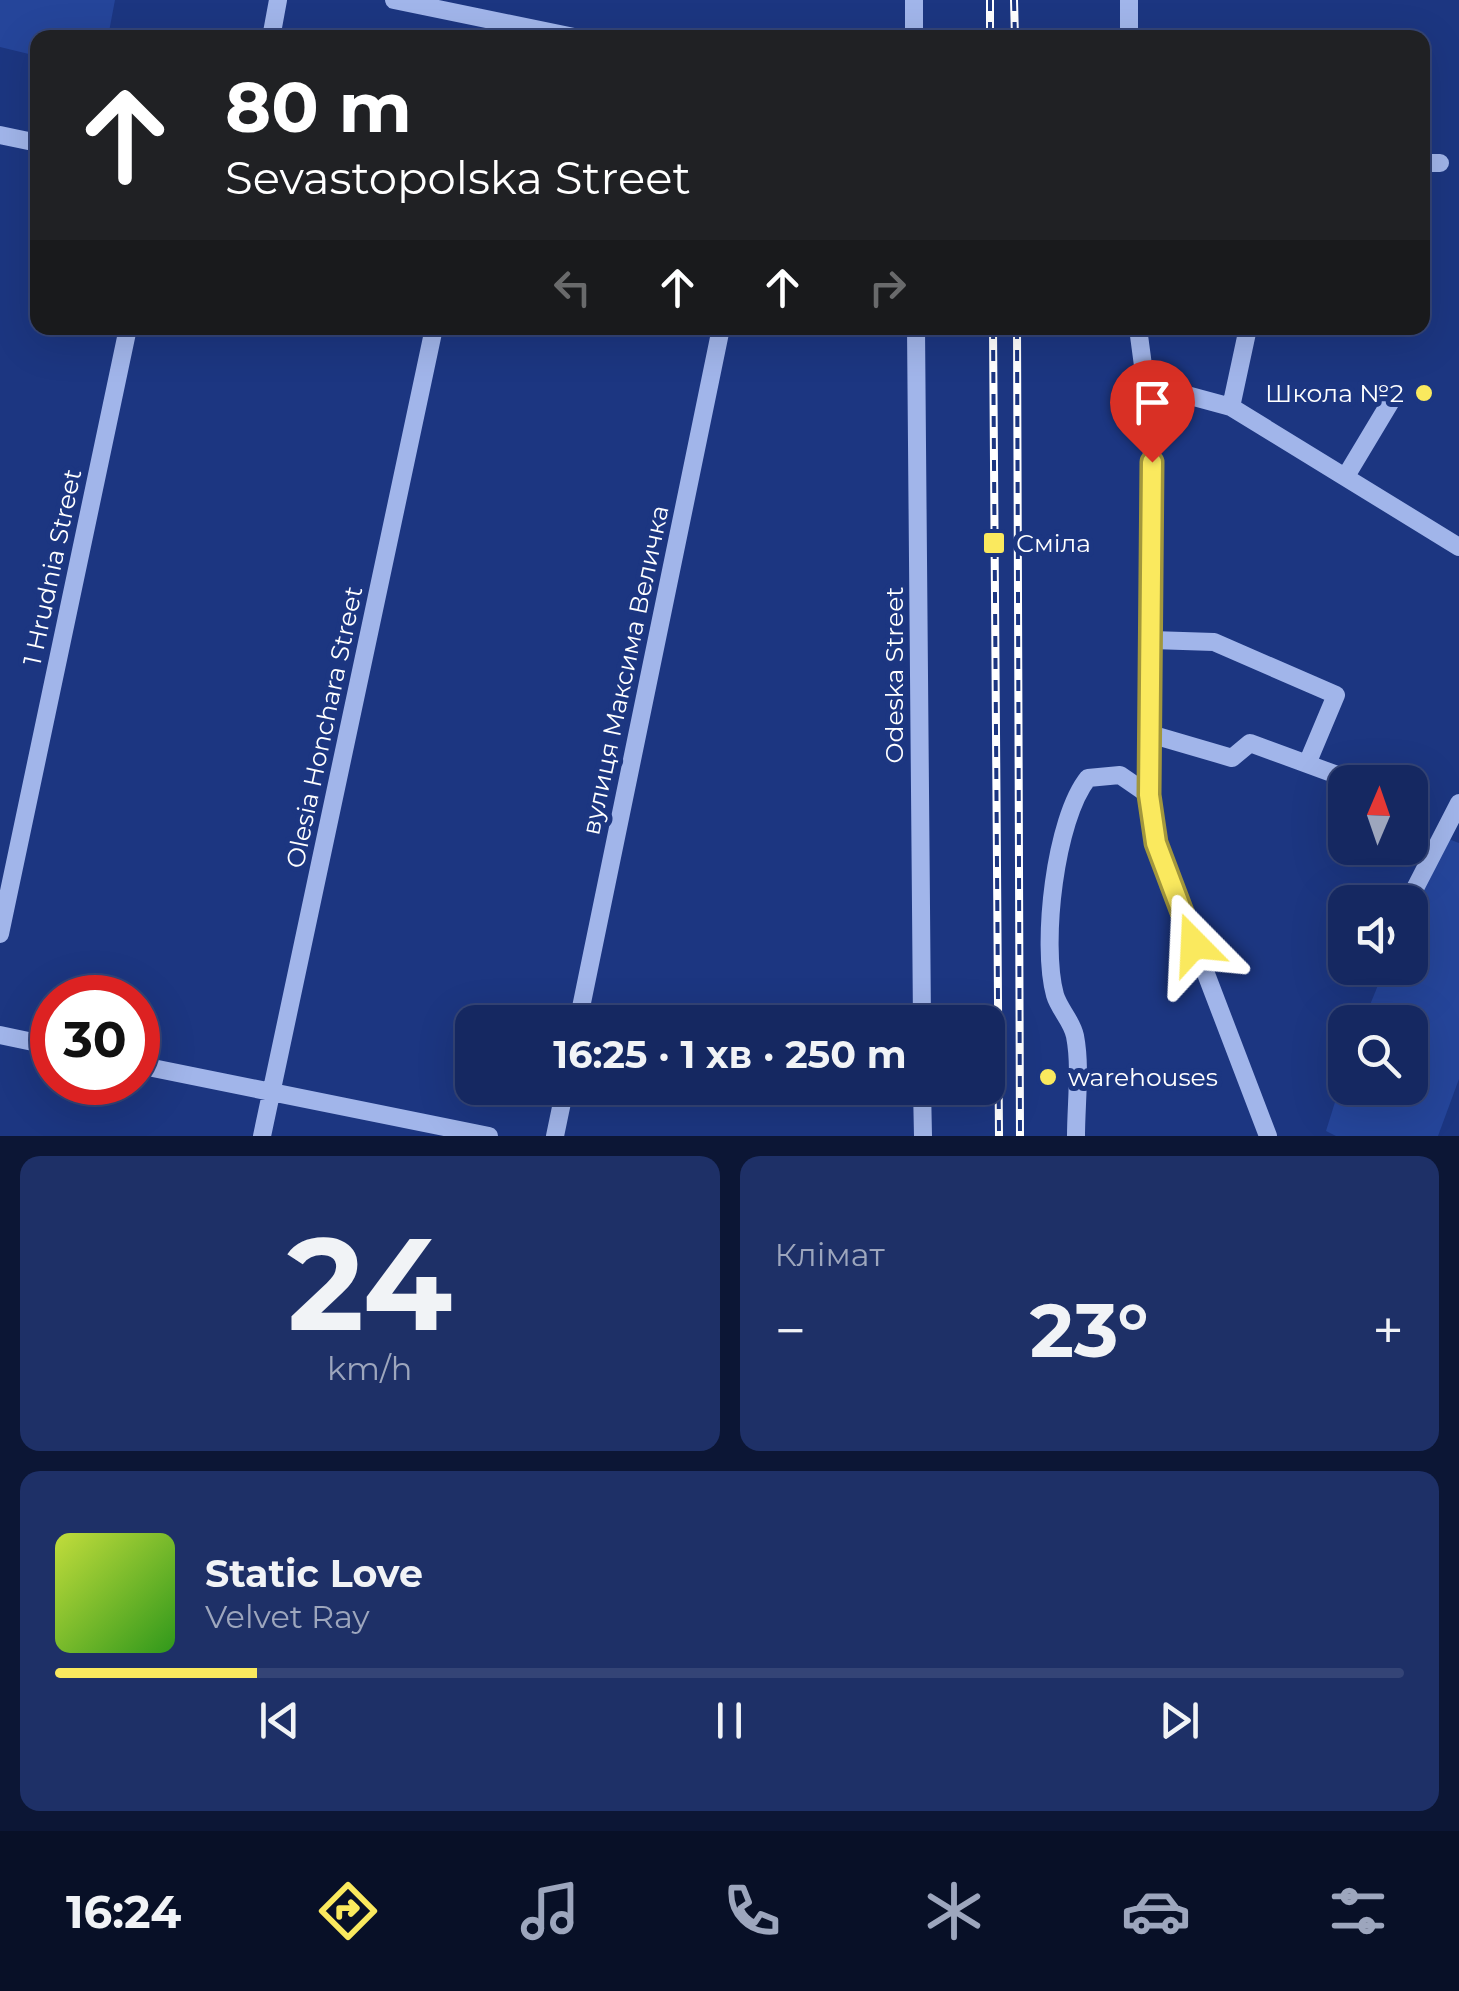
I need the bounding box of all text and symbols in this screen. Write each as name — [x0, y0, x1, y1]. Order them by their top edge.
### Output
text: 80 m — [225, 64, 412, 150]
icon: ahead — [60, 70, 190, 200]
text: Sevastopolska Street — [225, 150, 691, 205]
icon: left — [545, 260, 600, 315]
icon: ahead — [650, 260, 705, 315]
icon: ahead — [755, 260, 810, 315]
icon: right — [860, 260, 915, 315]
pin — [1110, 360, 1195, 463]
icon: arrive — [1125, 375, 1180, 430]
place label: Школа №2 — [1265, 378, 1404, 408]
marker: Школа №2 — [1413, 382, 1435, 404]
street label: 1 Hrudnia Street — [17, 466, 87, 668]
street label: вулиця Максима Величка — [575, 503, 675, 837]
place label: Сміла — [1016, 528, 1091, 558]
marker: Сміла — [981, 530, 1007, 556]
street label: Olesia Honchara Street — [279, 583, 369, 871]
street label: Odeska Street — [879, 587, 909, 763]
north arrow — [1328, 765, 1428, 865]
map controls — [1328, 765, 1428, 1105]
button: sound — [1328, 885, 1428, 985]
position arrow — [1142, 892, 1246, 996]
speed limit sign: 30 — [30, 975, 160, 1105]
button: search — [1328, 1005, 1428, 1105]
text: 16:25 · 1 хв · 250 m — [553, 1031, 907, 1078]
place label: warehouses — [1068, 1062, 1218, 1092]
marker: warehouses — [1037, 1066, 1059, 1088]
text: 24 — [287, 1204, 452, 1363]
text: Клімат — [775, 1235, 885, 1274]
text: 23° — [1030, 1284, 1149, 1376]
text: − — [775, 1297, 806, 1364]
text: + — [1372, 1297, 1404, 1364]
text: km/h — [327, 1349, 412, 1388]
text: Static Love — [205, 1550, 423, 1597]
text: Velvet Ray — [205, 1597, 370, 1636]
icon: previous — [252, 1693, 307, 1748]
icon: pause — [702, 1693, 757, 1748]
icon: next — [1152, 1693, 1207, 1748]
icon: directions — [313, 1876, 383, 1946]
icon: music — [515, 1876, 585, 1946]
icon: phone — [717, 1876, 787, 1946]
icon: climate — [919, 1876, 989, 1946]
icon: car — [1121, 1876, 1191, 1946]
icon: filters — [1323, 1876, 1393, 1946]
text: 16:24 — [66, 1884, 181, 1939]

